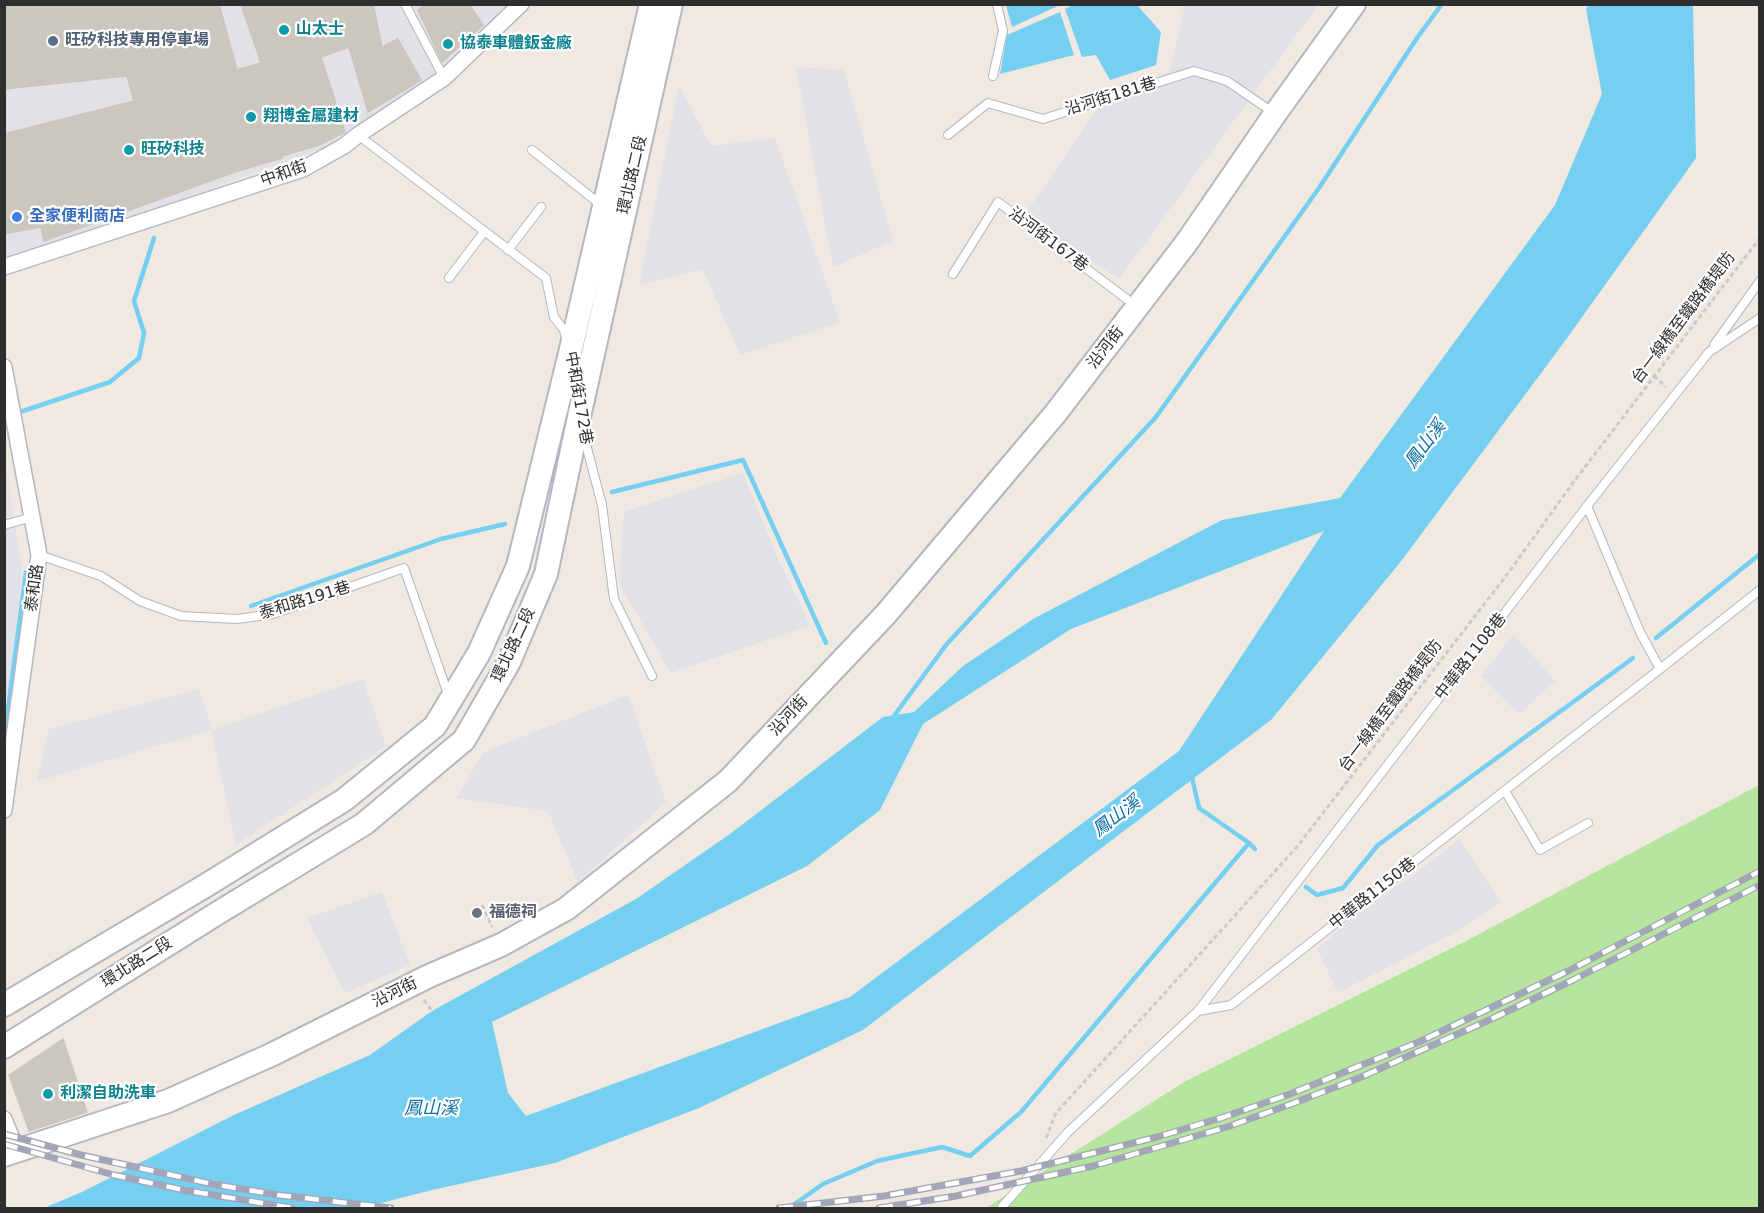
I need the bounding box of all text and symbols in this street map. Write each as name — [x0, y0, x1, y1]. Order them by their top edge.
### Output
place label: 山太士 — [296, 20, 344, 40]
marker: 山太士 — [277, 23, 291, 37]
place label: 旺矽科技專用停車場 — [65, 31, 209, 51]
marker: 旺矽科技專用停車場 — [46, 34, 60, 48]
place label: 協泰車體鈑金廠 — [460, 34, 572, 54]
marker: 協泰車體鈑金廠 — [441, 37, 455, 51]
street label: 沿河街181巷 — [1063, 74, 1159, 120]
place label: 翔博金屬建材 — [263, 107, 359, 127]
marker: 翔博金屬建材 — [244, 110, 258, 124]
street label: 環北路二段 — [615, 134, 651, 216]
place label: 旺矽科技 — [141, 140, 205, 160]
marker: 旺矽科技 — [122, 143, 136, 157]
street label: 中和街 — [258, 157, 310, 191]
street label: 沿河街167巷 — [1004, 204, 1092, 276]
place label: 全家便利商店 — [29, 207, 125, 227]
marker: 全家便利商店 — [10, 210, 24, 224]
street label: 台一線橋至鐵路橋堤防 — [1628, 248, 1740, 388]
street label: 沿河街 — [1084, 323, 1128, 373]
street label: 中和街172巷 — [560, 350, 596, 446]
water label: 鳳山溪 — [1401, 417, 1451, 473]
street label: 泰和路 — [22, 563, 48, 613]
street label: 泰和路191巷 — [257, 578, 353, 624]
street label: 環北路二段 — [488, 605, 540, 685]
street label: 中華路1108巷 — [1431, 610, 1511, 704]
street label: 台一線橋至鐵路橋堤防 — [1335, 636, 1447, 776]
street label: 沿河街 — [766, 692, 812, 740]
water label: 鳳山溪 — [1089, 792, 1145, 842]
street label: 中華路1150巷 — [1326, 854, 1420, 934]
place label: 福德祠 — [489, 903, 537, 923]
marker: 福德祠 — [470, 906, 484, 920]
street label: 環北路二段 — [98, 934, 176, 992]
street label: 沿河街 — [369, 974, 421, 1012]
place label: 利潔自助洗車 — [60, 1084, 156, 1104]
marker: 利潔自助洗車 — [41, 1087, 55, 1101]
water label: 鳳山溪 — [404, 1098, 458, 1120]

